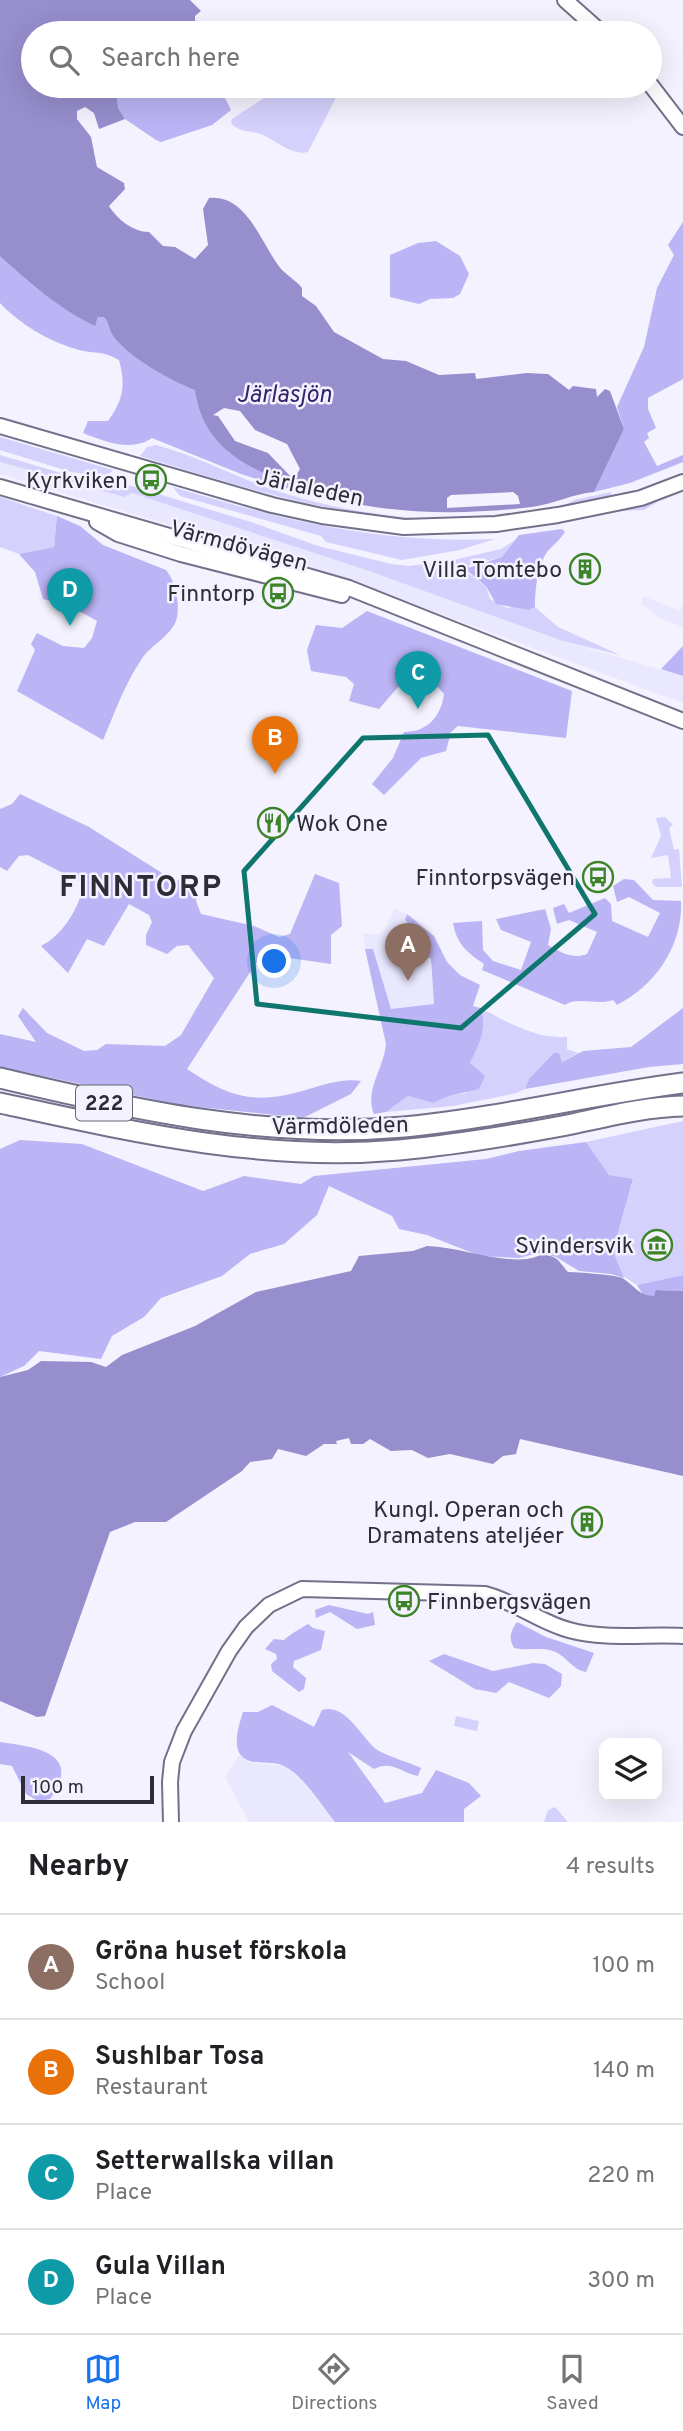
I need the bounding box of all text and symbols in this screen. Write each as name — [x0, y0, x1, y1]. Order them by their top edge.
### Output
search box — [21, 21, 662, 98]
icon: search — [45, 41, 83, 79]
text: Search here — [101, 43, 240, 76]
water label: Järlasjön — [236, 381, 332, 411]
bus stop icon: Kyrkviken — [134, 463, 168, 497]
street label: Järlaleden — [253, 464, 366, 515]
place label: Kyrkviken — [26, 468, 128, 497]
street label: Värmdövägen — [166, 515, 311, 580]
building icon: Villa Tomtebo — [568, 552, 602, 586]
place label: Villa Tomtebo — [422, 557, 562, 586]
pin: D — [47, 568, 93, 626]
bus stop icon: Finntorp — [261, 576, 295, 610]
place label: Finntorp — [167, 581, 255, 610]
pin: C — [395, 651, 441, 709]
pin: B — [252, 716, 298, 774]
restaurant icon: Wok One — [256, 806, 290, 840]
place label: Wok One — [296, 811, 388, 840]
bus stop icon: Finntorpsvägen — [581, 860, 615, 894]
place label: Finntorpsvägen — [415, 865, 575, 894]
district label: FINNTORP — [59, 870, 223, 907]
pin: A — [385, 923, 431, 981]
your location — [257, 944, 291, 978]
road number: 222 — [76, 1086, 132, 1120]
street label: Värmdöleden — [271, 1112, 409, 1143]
museum icon: Svindersvik — [640, 1228, 674, 1262]
place label: Svindersvik — [515, 1233, 634, 1262]
place label: Kungl. Operan och Dramatens ateljéer — [367, 1497, 564, 1552]
building icon: Kungl. Operan och Dramatens ateljéer — [570, 1505, 604, 1539]
bus stop icon: Finnbergsvägen — [387, 1584, 421, 1618]
place label: Finnbergsvägen — [427, 1589, 591, 1618]
map controls — [599, 1738, 662, 1801]
button: layers — [599, 1738, 662, 1801]
scale bar — [21, 1773, 154, 1805]
text: 100 m — [32, 1776, 84, 1800]
text: Nearby — [28, 1849, 129, 1886]
text: 4 results — [566, 1853, 655, 1882]
text: Gröna huset förskola — [95, 1936, 347, 1969]
text: A — [43, 1952, 59, 1981]
text: 100 m — [592, 1952, 655, 1981]
text: School — [95, 1969, 165, 1998]
text: SushIbar Tosa — [95, 2041, 264, 2074]
text: B — [43, 2057, 59, 2086]
text: 140 m — [593, 2057, 655, 2086]
text: Restaurant — [95, 2074, 208, 2103]
text: Setterwallska villan — [95, 2146, 335, 2179]
text: C — [44, 2162, 58, 2191]
text: 220 m — [587, 2162, 655, 2191]
text: Place — [95, 2179, 152, 2208]
text: Gula Villan — [95, 2251, 226, 2284]
text: D — [43, 2267, 59, 2296]
text: 300 m — [587, 2267, 655, 2296]
text: Place — [95, 2284, 152, 2313]
tab: Map — [84, 2350, 122, 2416]
tab: Directions — [291, 2350, 378, 2416]
tab: Saved — [546, 2350, 599, 2416]

